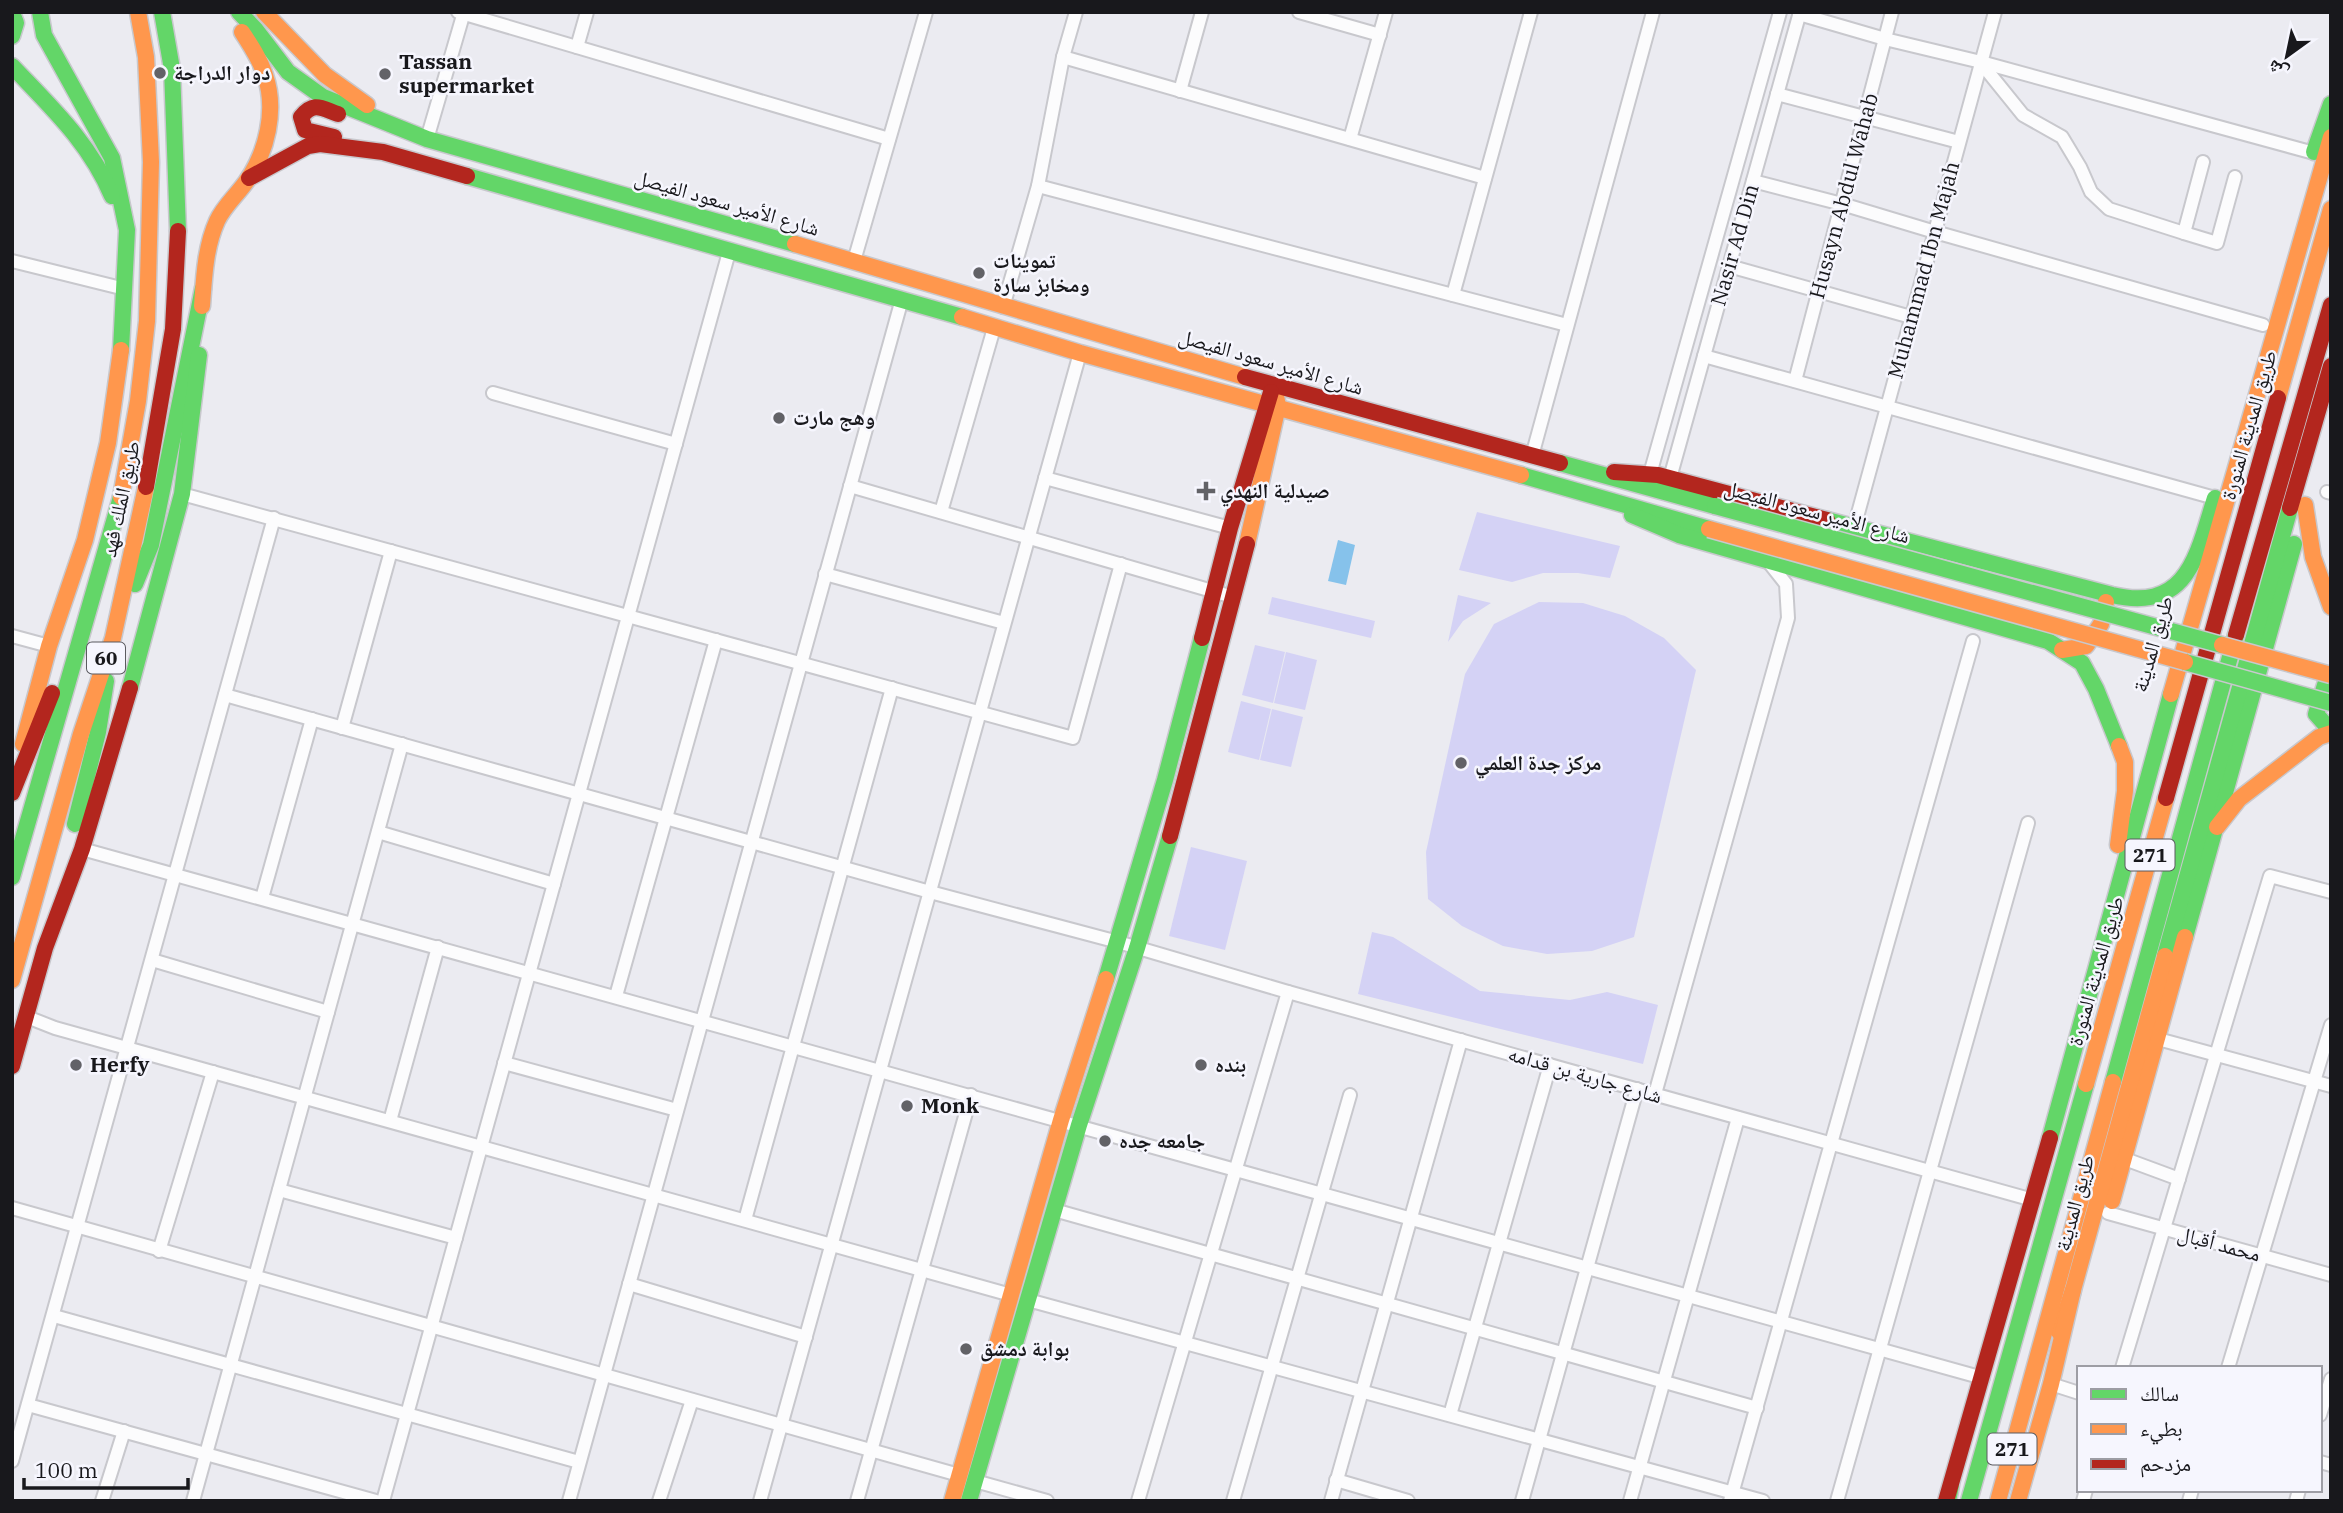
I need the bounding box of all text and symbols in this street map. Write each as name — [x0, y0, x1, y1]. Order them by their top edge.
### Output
north arrow — [2252, 21, 2322, 91]
place label: Tassan supermarket — [399, 47, 534, 99]
text: ش — [2263, 55, 2293, 86]
place label: دوار الدراجة — [174, 58, 270, 86]
marker: دوار الدراجة — [152, 65, 168, 81]
marker: Tassan supermarket — [377, 66, 393, 82]
street label: Husayn Abdul Wahab — [1802, 90, 1884, 302]
street label: Muhammad Ibn Majah — [1881, 158, 1966, 381]
street label: شارع الأمير سعود الفيصل — [632, 162, 823, 242]
street label: Nasir Ad Din — [1703, 181, 1765, 309]
place label: تموينات ومخابز سارة — [993, 246, 1090, 298]
marker: تموينات ومخابز سارة — [971, 265, 987, 281]
street label: شارع الأمير سعود الفيصل — [1176, 321, 1367, 401]
street label: طريق المدينة المنورة — [2213, 347, 2283, 503]
place label: وهج مارت — [793, 403, 875, 432]
marker: وهج مارت — [771, 410, 787, 426]
street label: طريق الملك فهد — [94, 438, 146, 560]
street label: شارع الأمير سعود الفيصل — [1721, 473, 1913, 549]
place label: صيدلية النهدي — [1220, 476, 1330, 507]
marker: صيدلية النهدي — [1198, 483, 1214, 499]
street label: طريق المدينة — [2125, 592, 2179, 695]
road number: 60 — [87, 642, 125, 674]
place label: مركز جدة العلمي — [1475, 748, 1602, 779]
marker: مركز جدة العلمي — [1453, 755, 1469, 771]
road number: 271 — [2126, 840, 2174, 870]
street label: طريق المدينة المنورة — [2060, 893, 2130, 1049]
street label: شارع جارية بن قدامه — [1505, 1039, 1666, 1109]
place label: Herfy — [90, 1050, 149, 1078]
place label: بنده — [1215, 1050, 1246, 1078]
marker: Herfy — [68, 1057, 84, 1073]
marker: بنده — [1193, 1057, 1209, 1073]
place label: Monk — [921, 1091, 979, 1119]
marker: Monk — [899, 1098, 915, 1114]
place label: جامعه جده — [1119, 1126, 1205, 1154]
marker: جامعه جده — [1097, 1133, 1113, 1149]
street label: طريق المدينة — [2048, 1151, 2100, 1254]
street label: محمد أقبال — [2175, 1219, 2264, 1268]
place label: بوابة دمشق — [980, 1334, 1069, 1362]
marker: بوابة دمشق — [958, 1341, 974, 1357]
legend — [2077, 1366, 2322, 1492]
text: سالك — [2140, 1379, 2179, 1407]
text: بطيء — [2140, 1414, 2183, 1445]
road number: 271 — [1988, 1434, 2036, 1464]
scale bar — [24, 1446, 189, 1490]
text: مزدحم — [2140, 1449, 2191, 1478]
text: 100 m — [35, 1456, 98, 1484]

